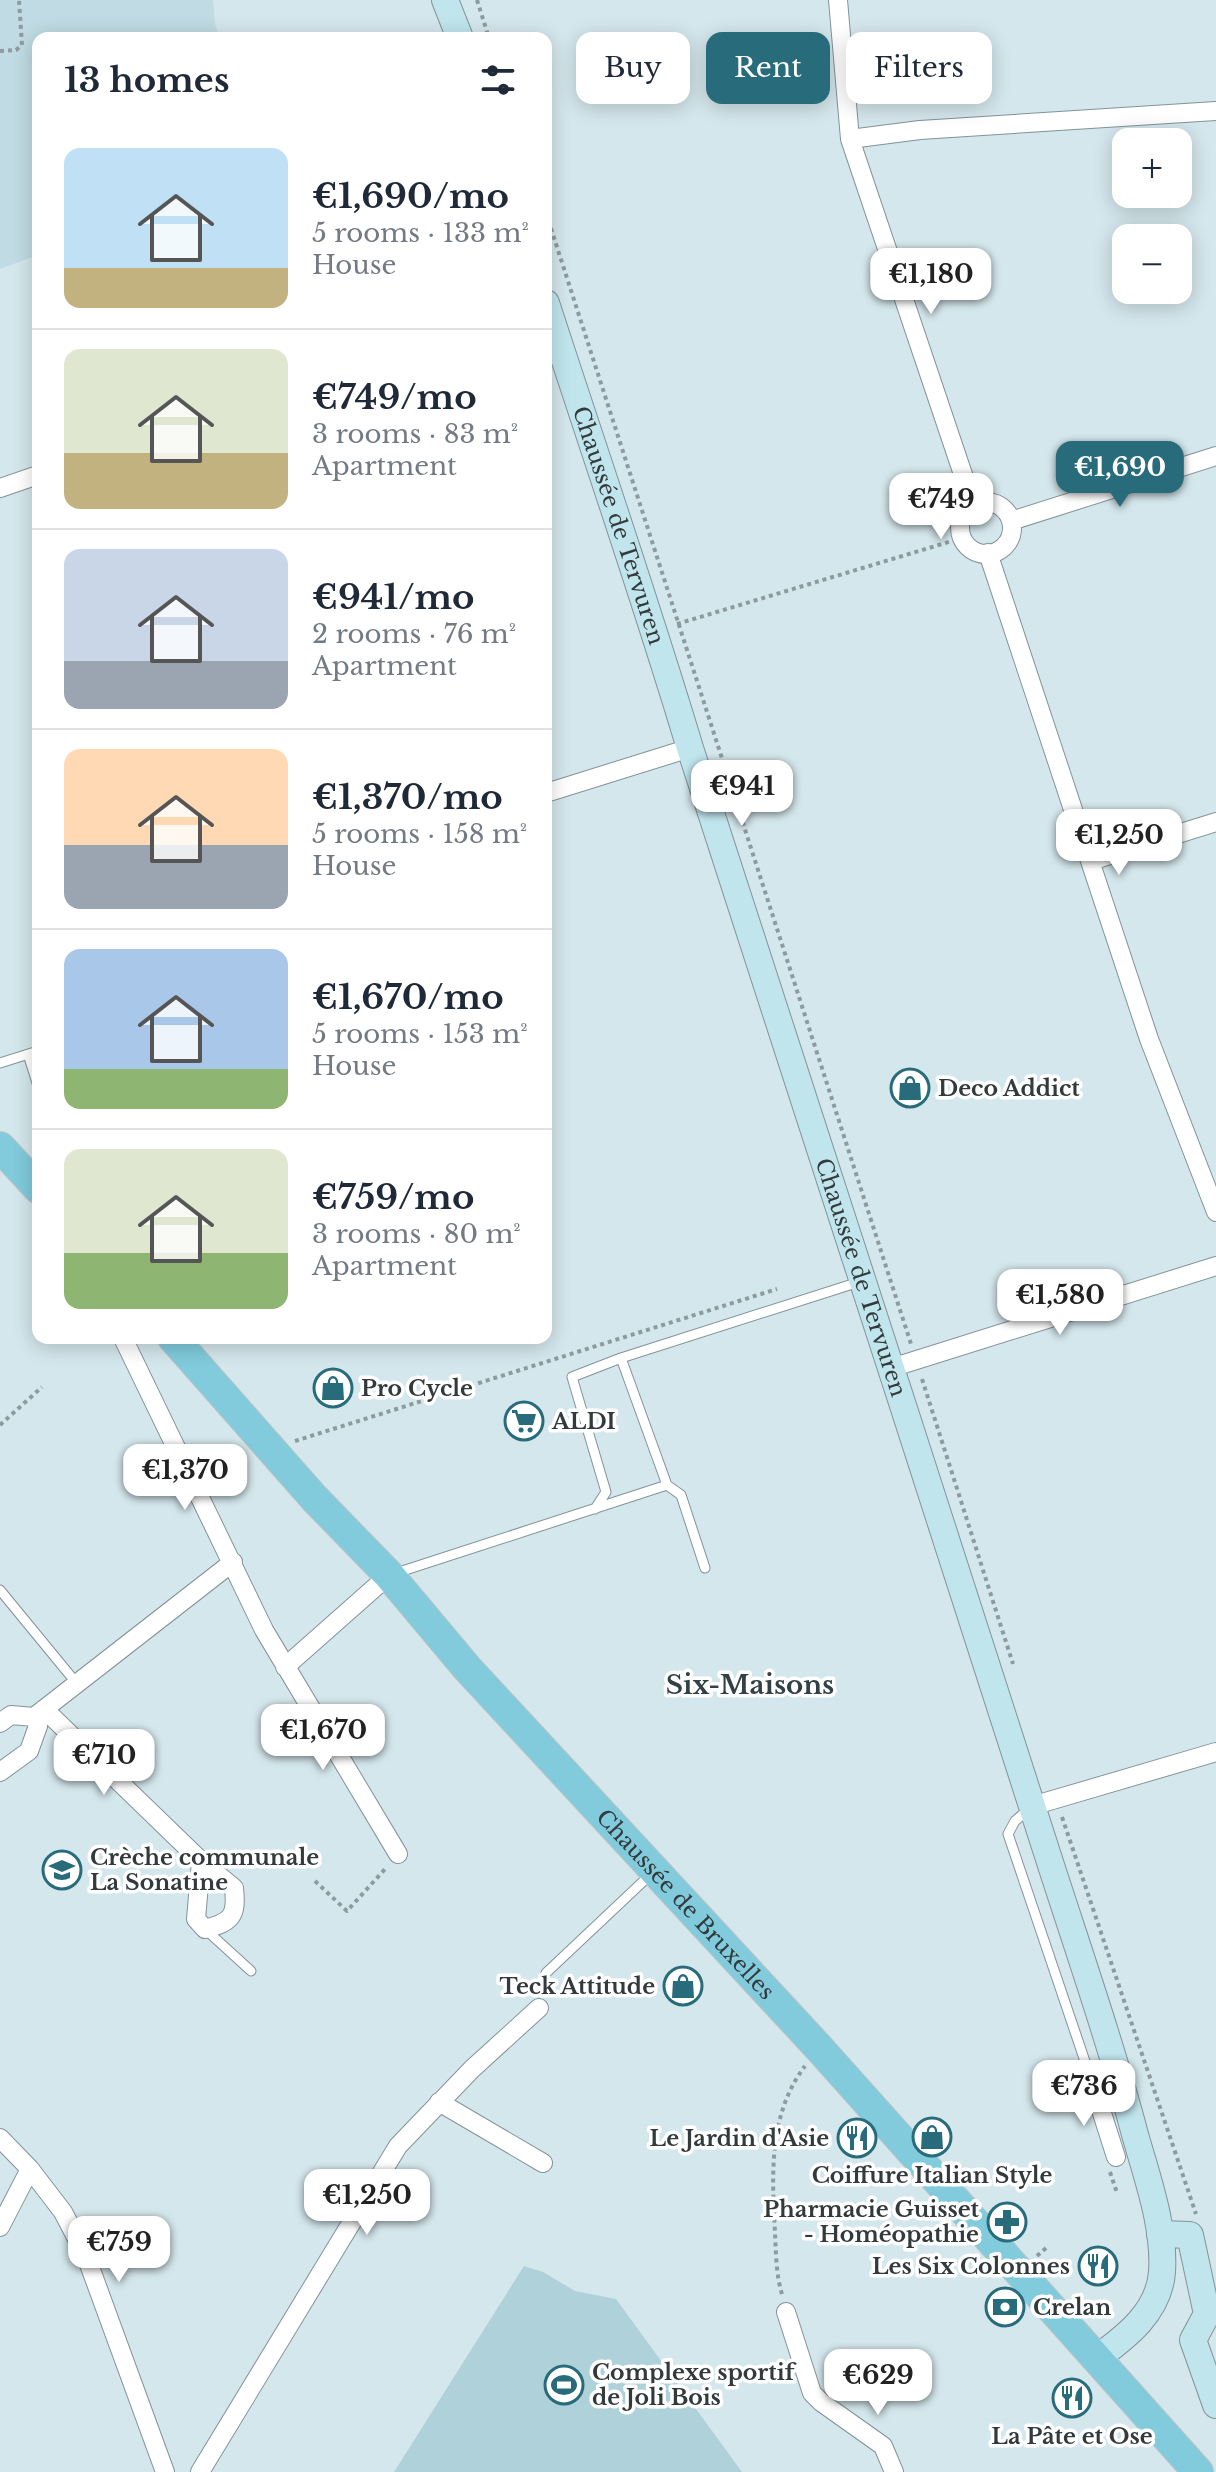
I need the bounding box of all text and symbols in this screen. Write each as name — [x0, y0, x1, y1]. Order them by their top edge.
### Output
chip: Buy — [576, 32, 690, 104]
chip: Rent — [706, 32, 830, 104]
chip: Filters — [846, 32, 992, 104]
icon: filters — [476, 58, 520, 102]
text: 13 homes — [64, 59, 230, 101]
map controls — [1112, 128, 1192, 304]
button: + — [1112, 128, 1192, 208]
text: €1,690/mo — [312, 175, 509, 217]
icon: home — [128, 180, 224, 276]
text: 5 rooms · 133 m² — [312, 217, 529, 249]
button: − — [1112, 224, 1192, 304]
pin: €1,180 — [866, 248, 996, 316]
text: House — [312, 249, 396, 281]
text: €1,180 — [888, 258, 974, 290]
text: €749/mo — [312, 376, 477, 418]
icon: home — [128, 381, 224, 477]
street label: Chaussée de Tervuren — [567, 403, 671, 648]
text: 3 rooms · 83 m² — [312, 418, 518, 450]
pin: €1,690 — [1055, 441, 1185, 509]
text: Apartment — [312, 450, 457, 482]
text: €1,690 — [1074, 451, 1166, 483]
pin: €749 — [894, 473, 988, 541]
text: €749 — [907, 483, 975, 515]
text: €941/mo — [312, 576, 475, 618]
icon: home — [128, 581, 224, 677]
text: 2 rooms · 76 m² — [312, 618, 516, 650]
text: Apartment — [312, 650, 457, 682]
pin: €941 — [695, 760, 789, 828]
text: €941 — [709, 770, 775, 802]
text: €1,370/mo — [312, 776, 503, 818]
icon: home — [128, 781, 224, 877]
pin: €1,250 — [1054, 809, 1184, 877]
text: 5 rooms · 158 m² — [312, 818, 527, 850]
text: €1,250 — [1074, 819, 1164, 851]
text: House — [312, 850, 396, 882]
text: €1,670/mo — [312, 976, 504, 1018]
icon: home — [128, 981, 224, 1077]
text: 5 rooms · 153 m² — [312, 1018, 528, 1050]
text: House — [312, 1050, 396, 1082]
shop icon: Deco Addict — [889, 1067, 931, 1109]
place label: Deco Addict — [938, 1075, 1080, 1102]
street label: Chaussée de Tervuren — [810, 1155, 913, 1400]
text: €759/mo — [312, 1176, 474, 1218]
icon: home — [128, 1181, 224, 1277]
text: 3 rooms · 80 m² — [312, 1218, 521, 1250]
text: Apartment — [312, 1250, 457, 1282]
pin: €1,580 — [995, 1269, 1125, 1337]
text: €1,580 — [1015, 1279, 1105, 1311]
shop icon: Pro Cycle — [312, 1367, 354, 1409]
place label: Pro Cycle — [361, 1375, 473, 1402]
supermarket icon: ALDI — [503, 1400, 545, 1442]
place label: ALDI — [551, 1408, 616, 1435]
pin: €1,370 — [120, 1444, 250, 1512]
text: €1,370 — [141, 1454, 229, 1486]
district label: Six-Maisons — [666, 1669, 834, 1701]
pin: €1,670 — [258, 1704, 388, 1772]
text: €1,670 — [279, 1714, 367, 1746]
pin: €710 — [57, 1729, 151, 1797]
text: €710 — [72, 1739, 136, 1771]
street label: Chaussée de Bruxelles — [591, 1803, 780, 2005]
place label: Crèche communale La Sonatine — [90, 1844, 319, 1896]
school or university icon: Crèche communale La Sonatine — [41, 1849, 83, 1891]
shop icon: Teck Attitude — [662, 1965, 704, 2007]
place label: Teck Attitude — [500, 1973, 655, 2000]
pin: €736 — [1037, 2060, 1131, 2128]
text: €736 — [1050, 2070, 1118, 2102]
shop icon: Coiffure Italian Style — [911, 2116, 953, 2158]
restaurant icon: Le Jardin d'Asie — [836, 2117, 878, 2159]
place label: Le Jardin d'Asie — [650, 2125, 829, 2152]
place label: Coiffure Italian Style — [812, 2162, 1052, 2189]
pin: €1,250 — [302, 2169, 432, 2237]
text: €1,250 — [322, 2179, 412, 2211]
place label: Pharmacie Guisset - Homéopathie — [763, 2196, 980, 2248]
pharmacy icon: Pharmacie Guisset - Homéopathie — [986, 2201, 1028, 2243]
pin: €759 — [72, 2216, 166, 2284]
text: €759 — [86, 2226, 152, 2258]
restaurant icon: Les Six Colonnes — [1077, 2245, 1119, 2287]
place label: Les Six Colonnes — [872, 2253, 1070, 2280]
bank icon: Crelan — [984, 2286, 1026, 2328]
place label: Crelan — [1033, 2294, 1111, 2321]
pin: €629 — [831, 2349, 925, 2417]
place label: Complexe sportif de Joli Bois — [592, 2359, 797, 2411]
text: €629 — [842, 2359, 914, 2391]
sports icon: Complexe sportif de Joli Bois — [543, 2364, 585, 2406]
restaurant icon: La Pâte et Ose — [1051, 2377, 1093, 2419]
place label: La Pâte et Ose — [991, 2423, 1153, 2450]

